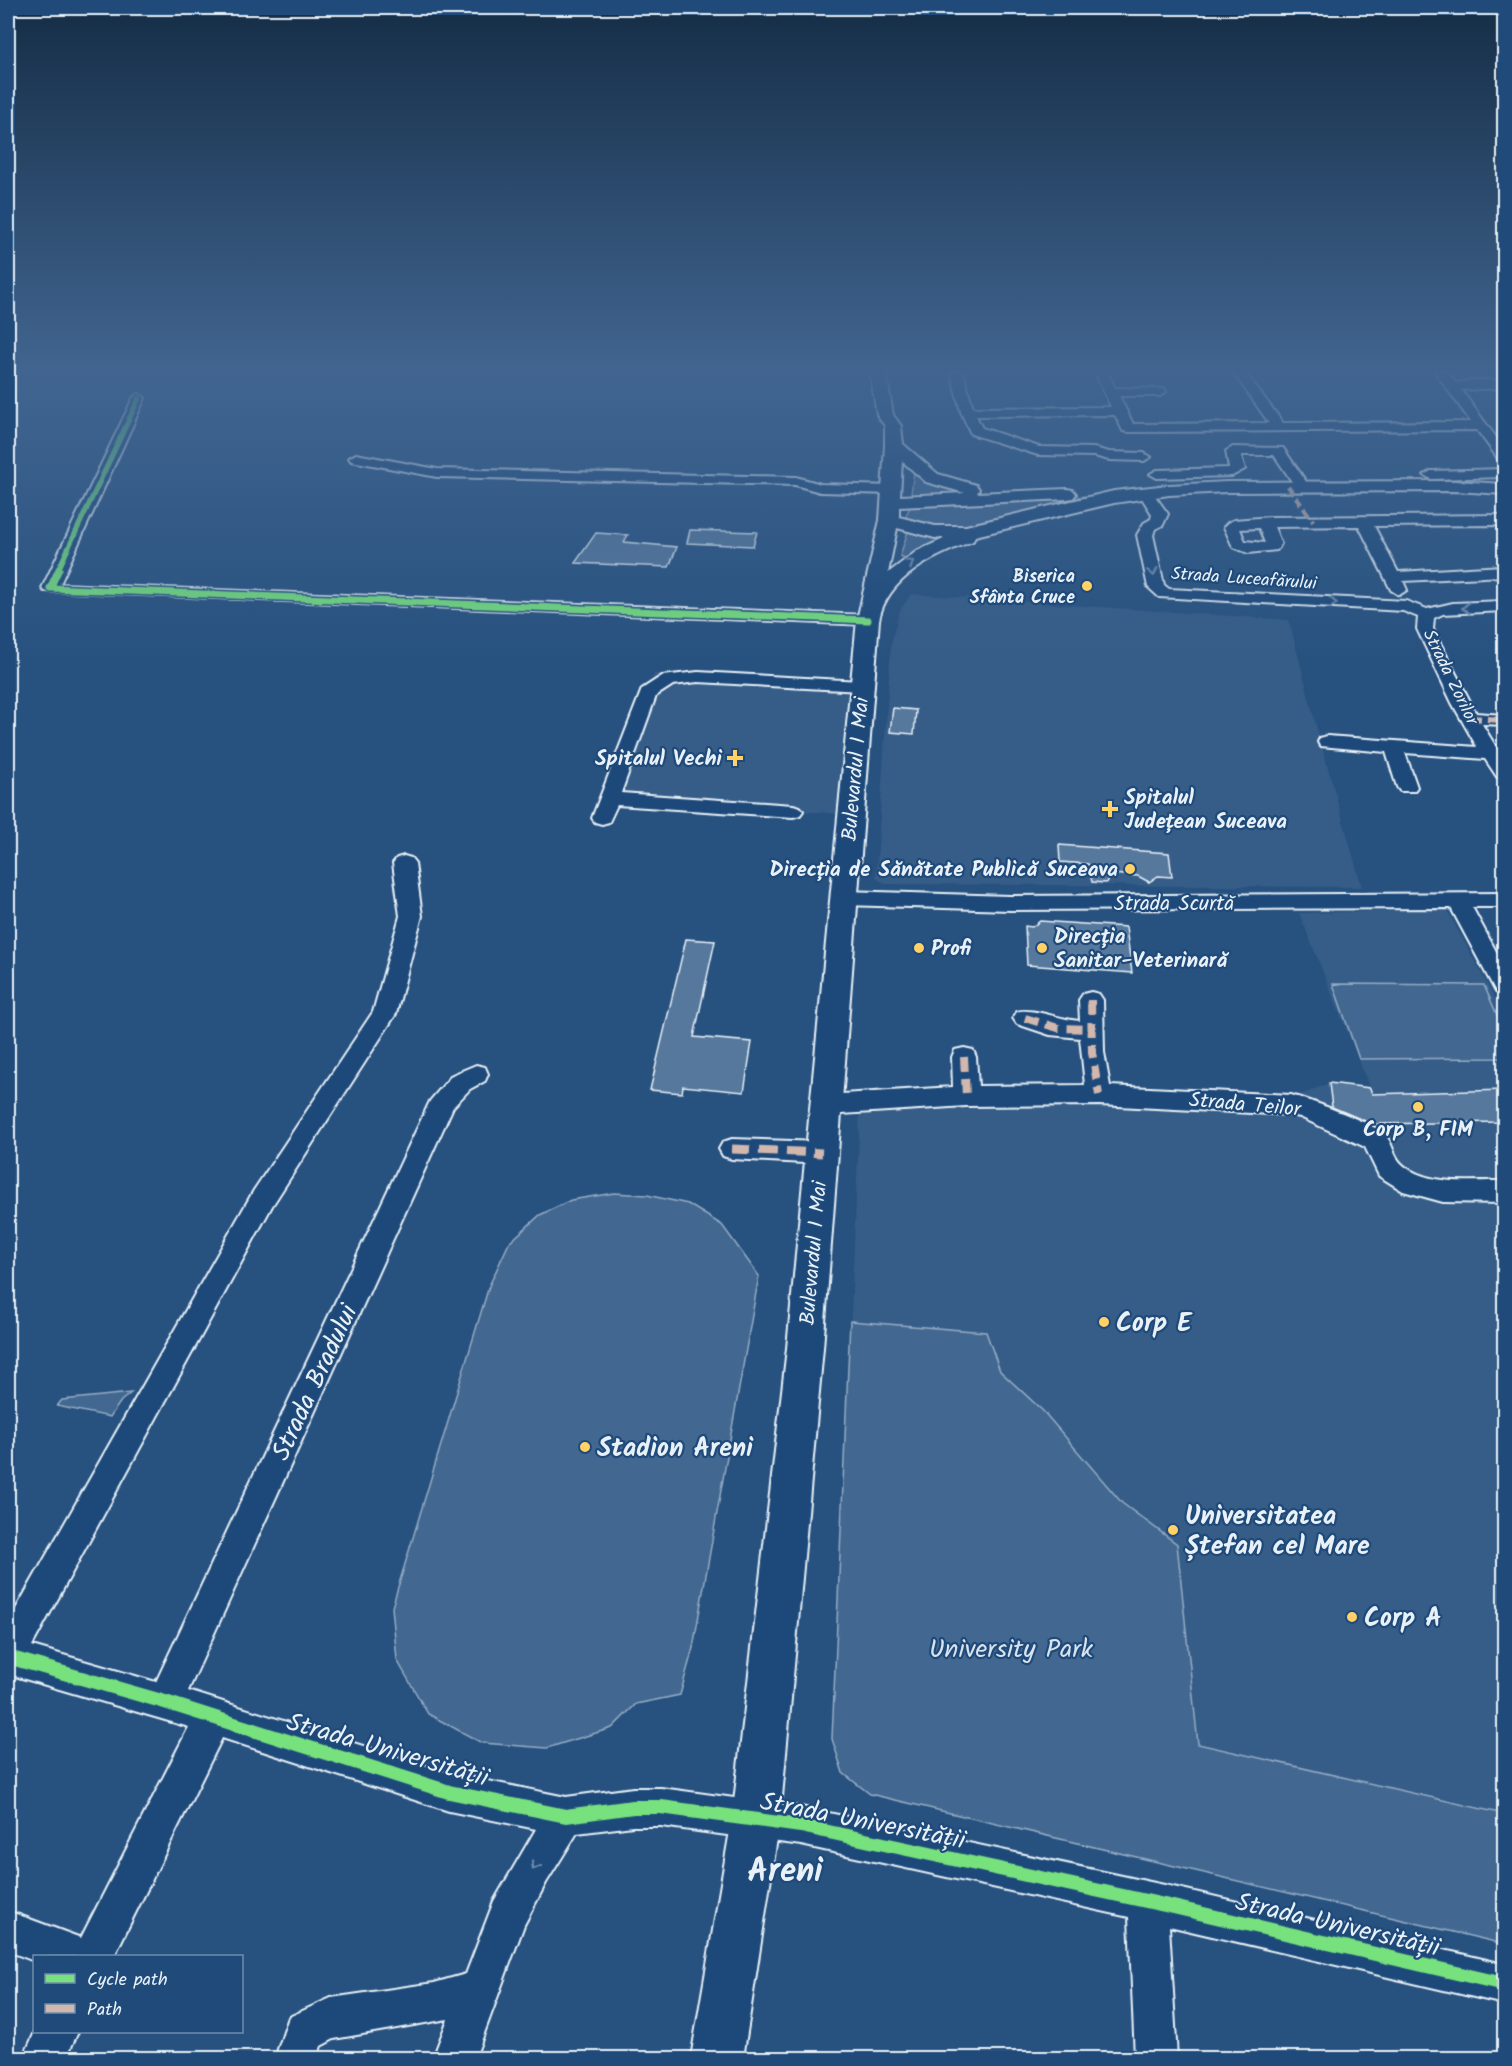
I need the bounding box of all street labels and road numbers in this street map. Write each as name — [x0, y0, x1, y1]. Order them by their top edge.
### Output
street label: Strada Luceafărului — [1170, 560, 1318, 599]
street label: Strada Zorilor — [1414, 625, 1486, 732]
street label: Bulevardul 1 Mai — [834, 695, 879, 842]
street label: Strada Scurtă — [1114, 888, 1236, 921]
street label: Strada Teilor — [1188, 1084, 1303, 1127]
street label: Bulevardul 1 Mai — [792, 1179, 837, 1326]
street label: Strada Bradului — [261, 1296, 371, 1468]
street label: Strada Universității — [281, 1702, 495, 1800]
street label: Strada Universității — [756, 1781, 971, 1863]
street label: Strada Universității — [1231, 1882, 1446, 1970]

